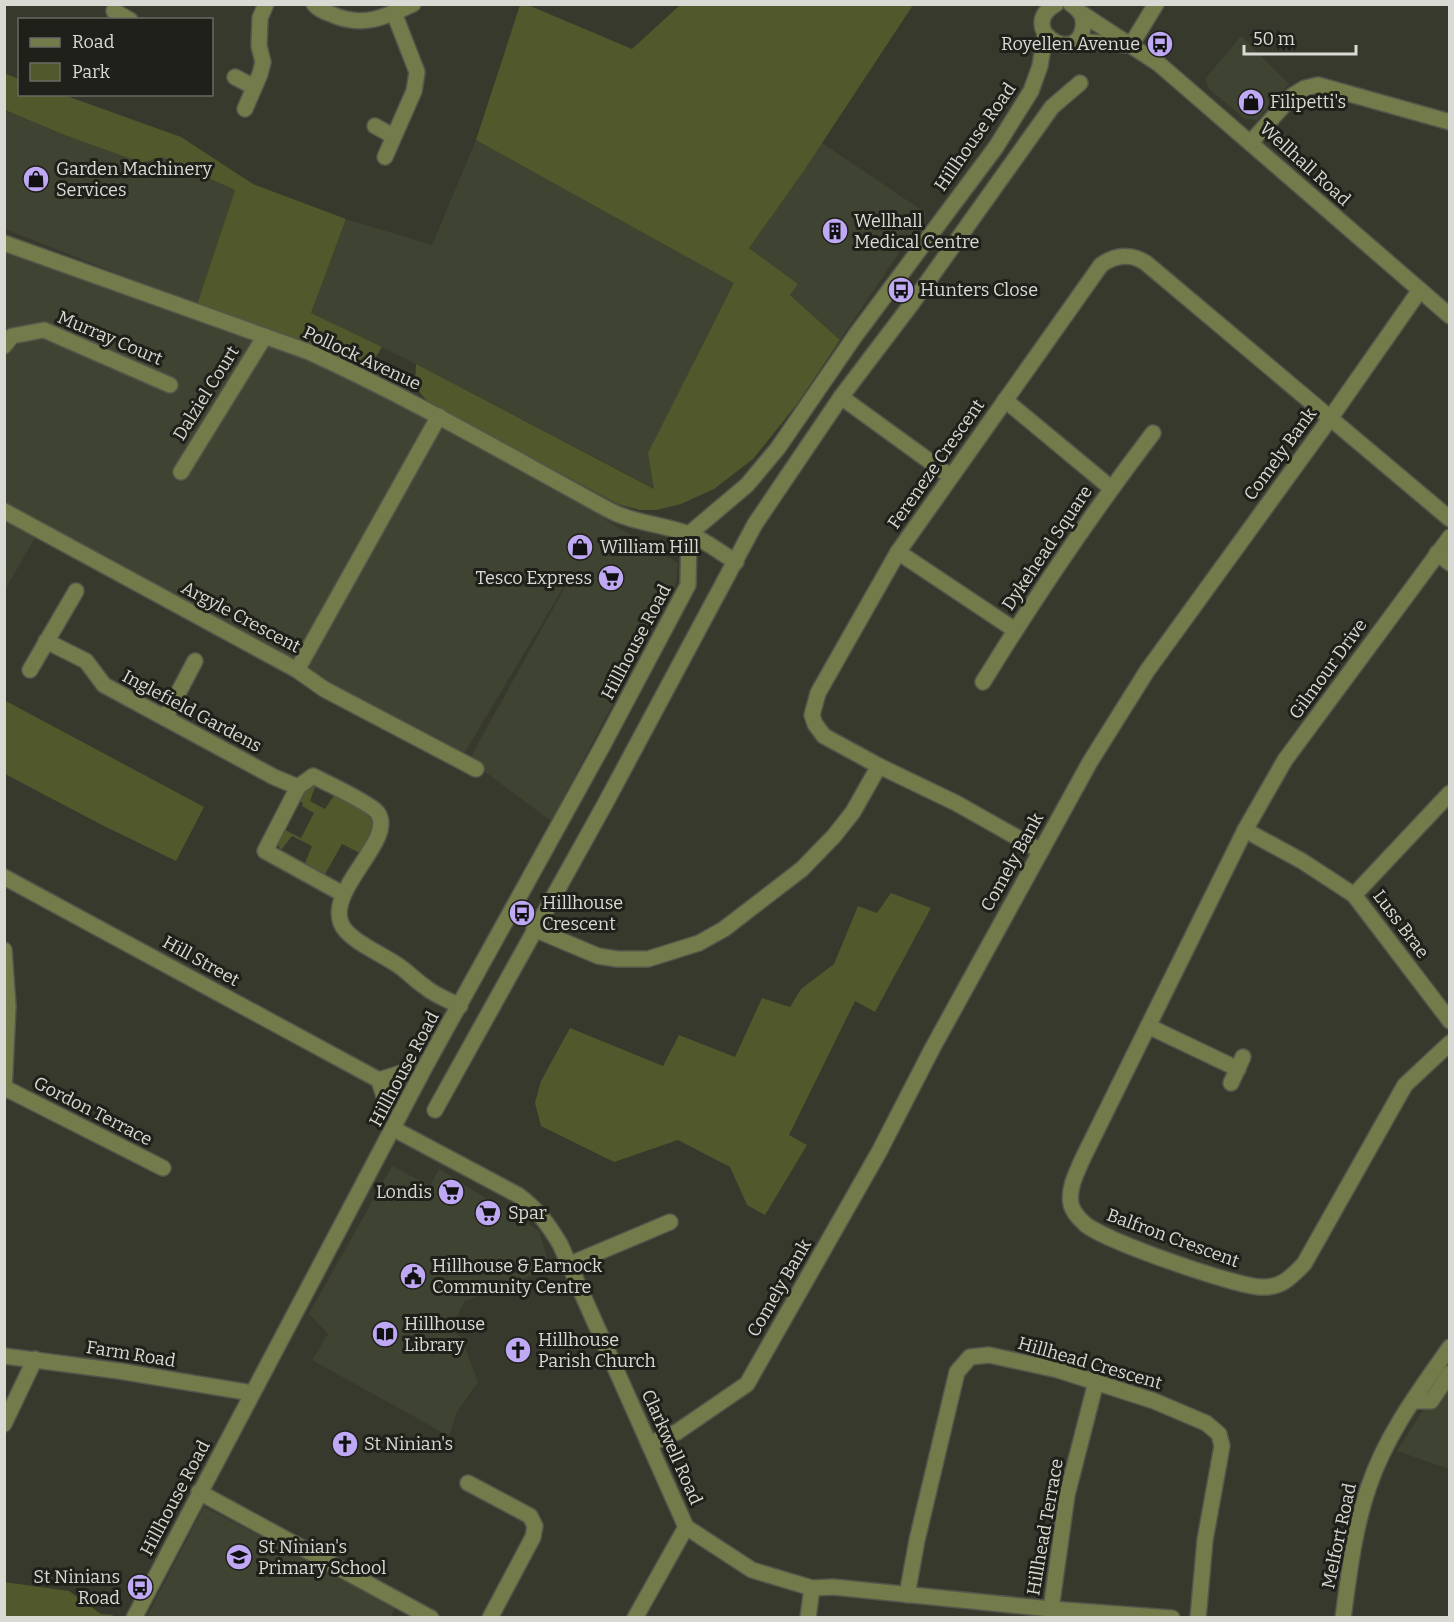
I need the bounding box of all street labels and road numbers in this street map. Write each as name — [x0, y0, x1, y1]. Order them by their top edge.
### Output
street label: Hillhouse Road — [930, 78, 1021, 195]
street label: Wellhall Road — [1255, 117, 1355, 211]
street label: Murray Court — [54, 306, 166, 370]
street label: Pollock Avenue — [300, 321, 424, 395]
street label: Dalziel Court — [168, 341, 244, 444]
street label: Fereneze Crescent — [883, 394, 989, 533]
street label: Comely Bank — [1239, 403, 1321, 505]
street label: Dykehead Square — [997, 481, 1097, 615]
street label: Argyle Crescent — [178, 576, 305, 658]
street label: Hillhouse Road — [596, 580, 676, 703]
street label: Gilmour Drive — [1284, 615, 1372, 723]
street label: Inglefield Gardens — [119, 665, 265, 757]
street label: Comely Bank — [976, 808, 1048, 915]
street label: Luss Brae — [1368, 885, 1434, 963]
street label: Hill Street — [159, 931, 244, 991]
street label: Hillhouse Road — [364, 1007, 444, 1130]
street label: Gordon Terrace — [30, 1072, 156, 1150]
street label: Balfron Crescent — [1104, 1204, 1243, 1272]
street label: Comely Bank — [742, 1235, 816, 1341]
street label: Hillhead Crescent — [1015, 1332, 1165, 1394]
street label: Farm Road — [85, 1336, 178, 1372]
street label: Clarkwell Road — [637, 1386, 707, 1508]
street label: Hillhouse Road — [135, 1436, 215, 1559]
street label: Hillhead Terrace — [1022, 1457, 1068, 1597]
street label: Melfort Road — [1317, 1481, 1361, 1591]

